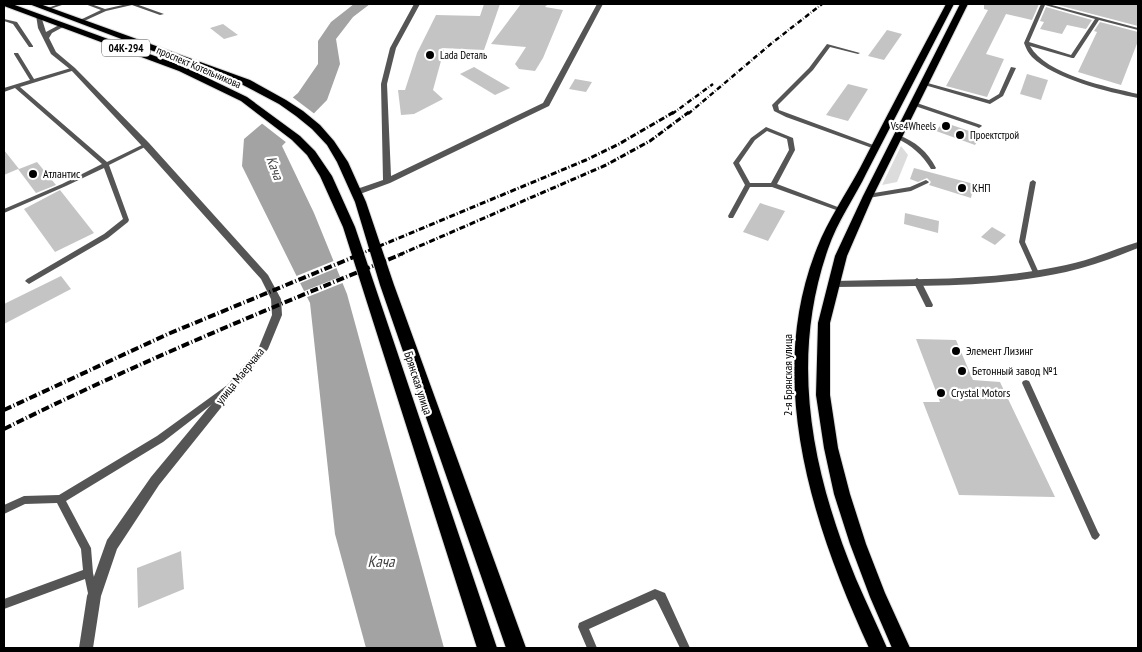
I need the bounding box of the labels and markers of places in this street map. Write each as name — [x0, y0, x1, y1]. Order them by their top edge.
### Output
place label: Lada Dеталь — [440, 48, 487, 62]
marker: Lada Dеталь — [424, 49, 436, 61]
place label: Vse4Wheels — [890, 119, 936, 133]
marker: Vse4Wheels — [940, 120, 952, 132]
place label: Проектстрой — [970, 128, 1019, 142]
marker: Проектстрой — [954, 129, 966, 141]
place label: Атлантис — [43, 166, 81, 181]
marker: Атлантис — [27, 168, 39, 180]
place label: КНП — [972, 180, 991, 195]
marker: КНП — [956, 182, 968, 194]
place label: Элемент Лизинг — [966, 343, 1034, 358]
marker: Элемент Лизинг — [950, 345, 962, 357]
place label: Бетонный завод №1 — [972, 363, 1058, 378]
marker: Бетонный завод №1 — [956, 365, 968, 377]
place label: Crystal Motors — [951, 385, 1010, 400]
marker: Crystal Motors — [935, 387, 947, 399]

